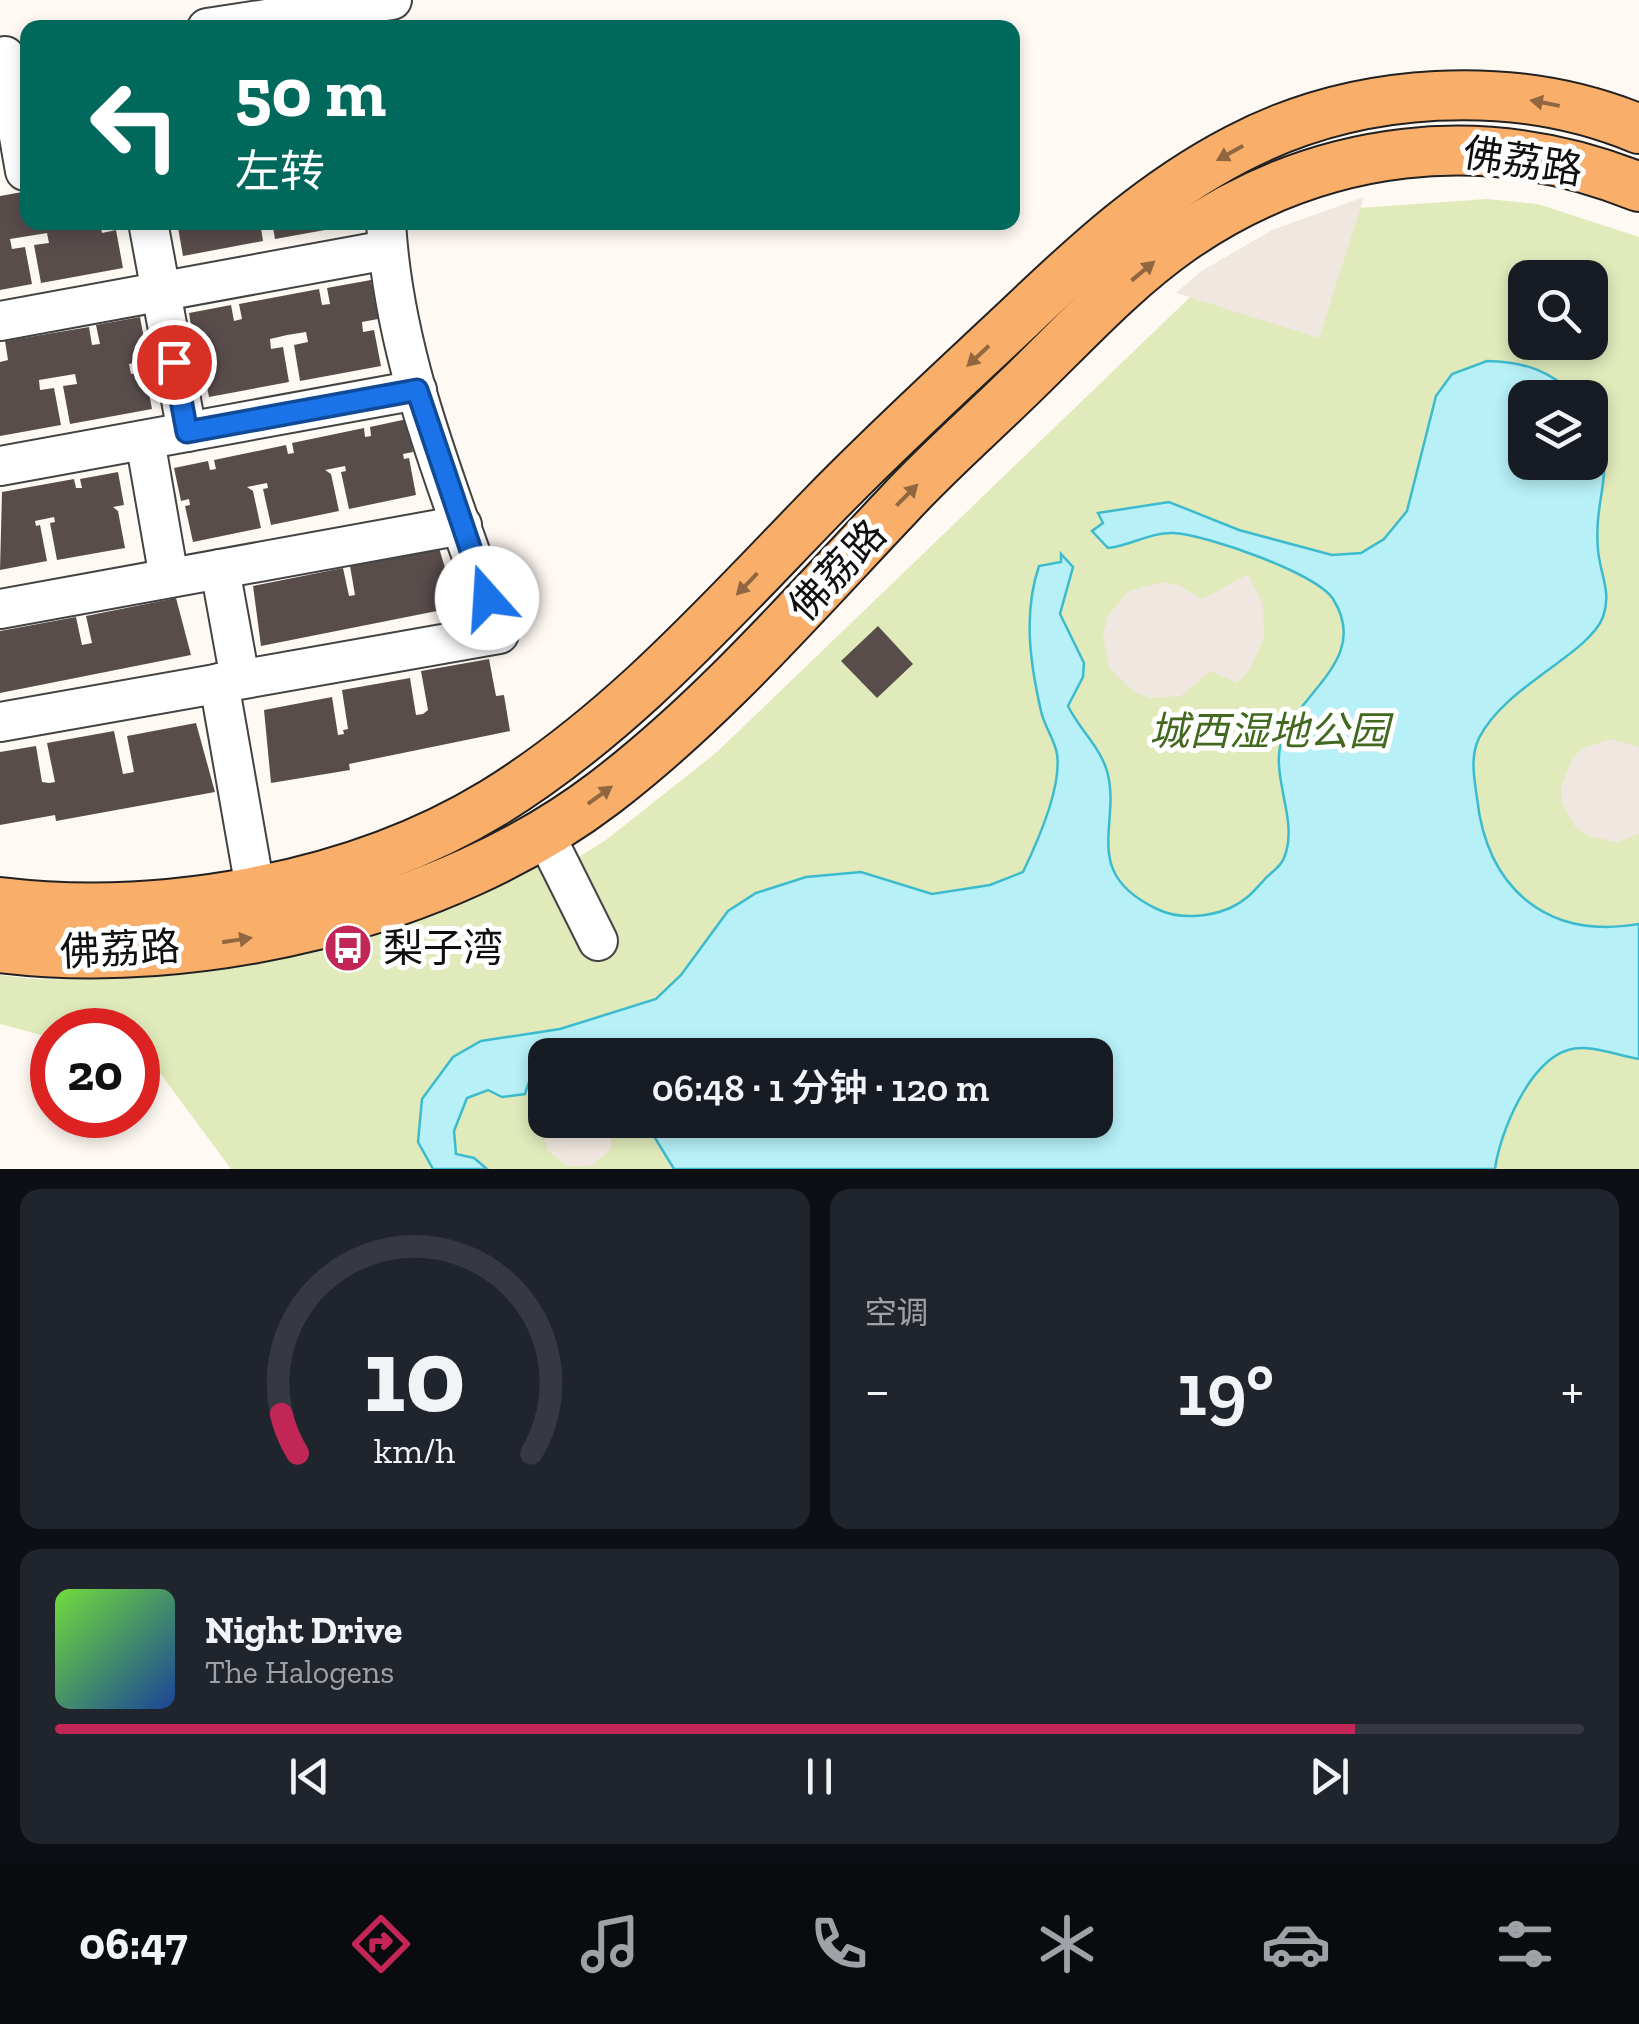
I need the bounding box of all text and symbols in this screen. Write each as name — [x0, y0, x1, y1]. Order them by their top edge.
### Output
text: 50 m — [235, 50, 386, 134]
icon: left — [70, 60, 200, 190]
one-way arrow — [1529, 95, 1560, 111]
street label: 佛荔路 — [1460, 128, 1586, 194]
one-way arrow — [1216, 144, 1244, 161]
text: 左转 — [235, 145, 325, 199]
map controls — [1508, 260, 1608, 480]
button: search — [1508, 260, 1608, 360]
one-way arrow — [1130, 261, 1155, 283]
pin — [132, 320, 217, 405]
icon: arrive — [147, 335, 202, 390]
one-way arrow — [967, 344, 991, 367]
button: layers — [1508, 380, 1608, 480]
one-way arrow — [895, 484, 919, 508]
street label: 佛荔路 — [779, 510, 895, 630]
position arrow — [435, 546, 539, 650]
one-way arrow — [736, 572, 759, 596]
park label: 城西湿地公园 — [1149, 707, 1394, 755]
one-way arrow — [587, 786, 613, 805]
street label: 佛荔路 — [59, 922, 181, 976]
bus stop icon: 梨子湾 — [322, 922, 374, 974]
place label: 梨子湾 — [383, 924, 503, 972]
one-way arrow — [221, 932, 253, 948]
speed limit sign: 20 — [30, 1008, 160, 1138]
text: 06:48 · 1 分钟 · 120 m — [652, 1065, 989, 1111]
text: 空调 — [865, 1294, 929, 1332]
text: 10 — [364, 1313, 466, 1438]
text: 19° — [1177, 1344, 1274, 1434]
text: − — [865, 1357, 890, 1423]
text: + — [1561, 1357, 1584, 1423]
text: km/h — [374, 1429, 456, 1472]
text: Night Drive — [205, 1607, 402, 1653]
text: The Halogens — [205, 1653, 394, 1691]
icon: previous — [282, 1749, 337, 1804]
icon: pause — [792, 1749, 847, 1804]
icon: next — [1302, 1749, 1357, 1804]
icon: directions — [346, 1909, 416, 1979]
icon: music — [575, 1909, 645, 1979]
icon: phone — [804, 1909, 874, 1979]
icon: climate — [1032, 1909, 1102, 1979]
icon: car — [1261, 1909, 1331, 1979]
icon: filters — [1490, 1909, 1560, 1979]
text: 06:47 — [79, 1917, 188, 1971]

